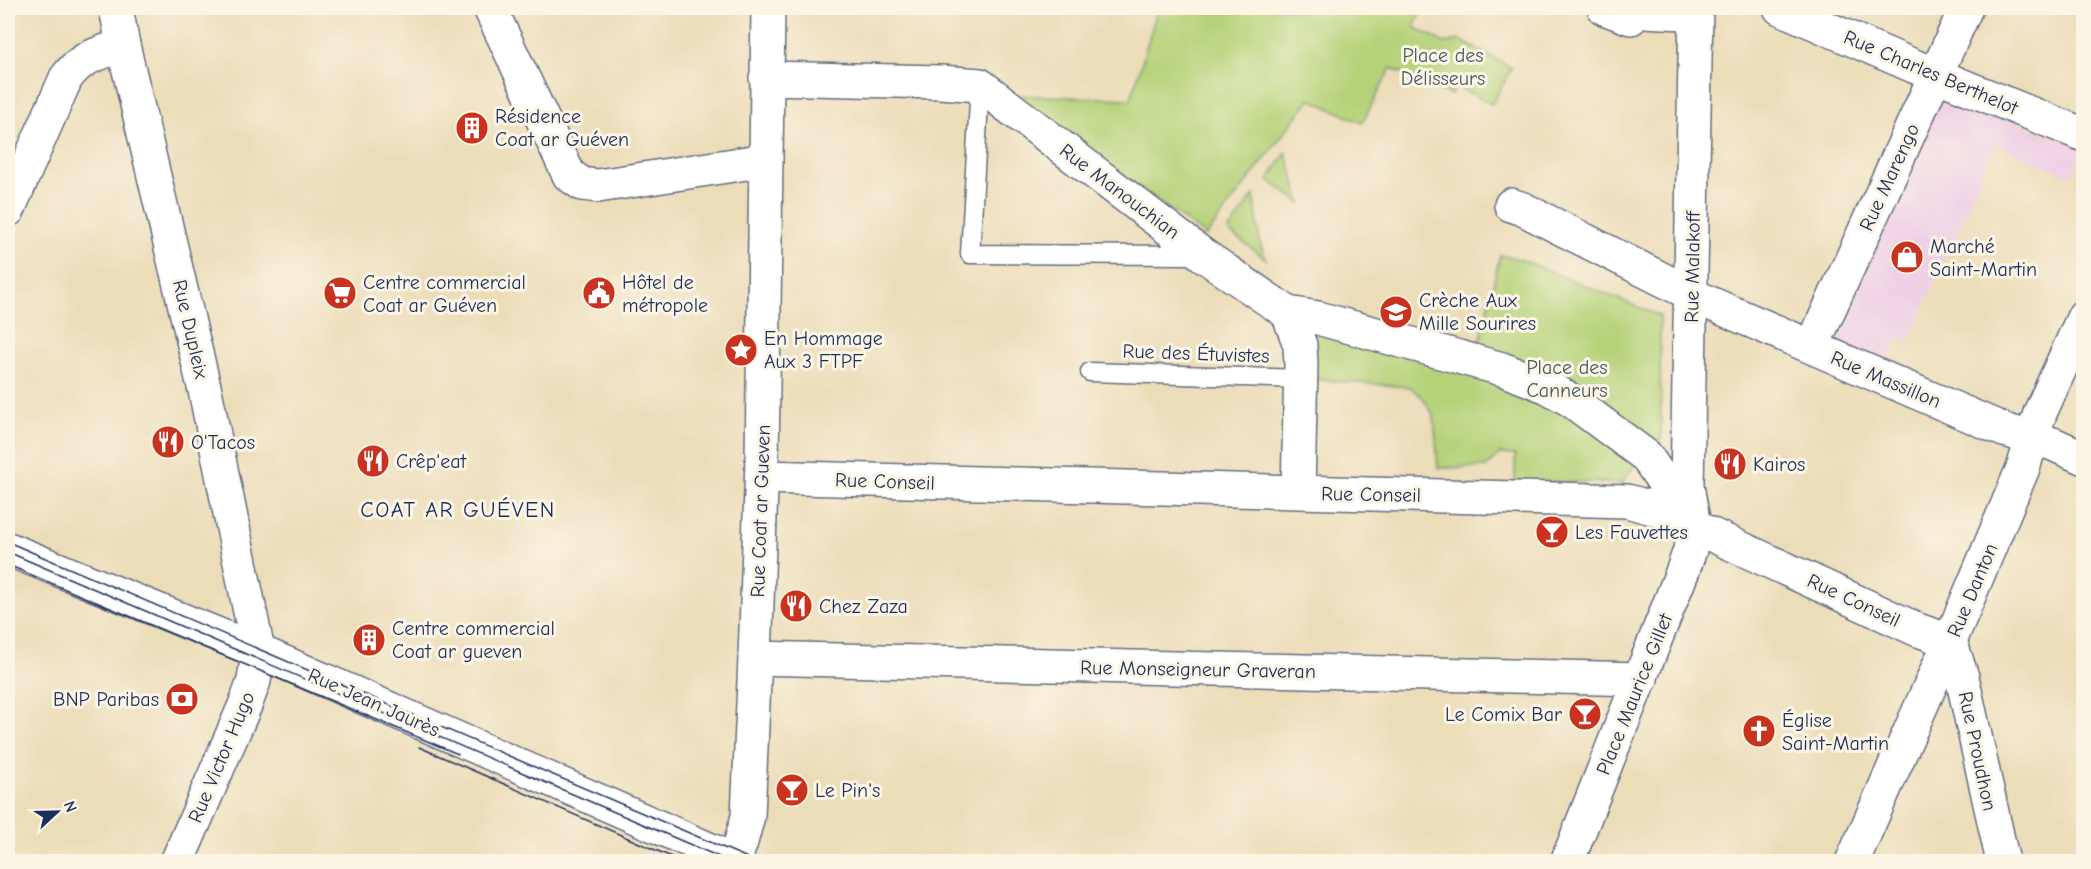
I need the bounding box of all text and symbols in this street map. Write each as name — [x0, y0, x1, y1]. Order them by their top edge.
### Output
street label: Rue Charles Berthelot — [1840, 25, 2022, 120]
park label: Place des Délisseurs — [1401, 44, 1485, 90]
place label: Résidence Coat ar Guéven — [495, 105, 629, 151]
building icon: Résidence Coat ar Guéven — [454, 110, 490, 146]
street label: Rue Marengo — [1855, 120, 1924, 235]
street label: Rue Manouchian — [1055, 139, 1184, 244]
street label: Rue Malakoff — [1680, 210, 1705, 323]
place label: Marché Saint-Martin — [1930, 235, 2037, 281]
shop icon: Marché Saint-Martin — [1889, 239, 1925, 275]
place label: Centre commercial Coat ar Guéven — [363, 271, 526, 317]
place label: Hôtel de métropole — [622, 271, 708, 317]
supermarket icon: Centre commercial Coat ar Guéven — [322, 275, 358, 311]
public building icon: Hôtel de métropole — [581, 275, 617, 311]
street label: Rue Dupleix — [168, 277, 213, 381]
place label: Crèche Aux Mille Sourires — [1419, 289, 1536, 335]
school or university icon: Crèche Aux Mille Sourires — [1378, 294, 1414, 330]
place label: En Hommage Aux 3 FTPF — [764, 327, 883, 373]
place icon: En Hommage Aux 3 FTPF — [723, 332, 759, 368]
street label: Rue des Étuvistes — [1122, 339, 1270, 368]
street label: Rue Massillon — [1827, 346, 1944, 413]
park label: Place des Canneurs — [1526, 356, 1608, 402]
restaurant icon: O'Tacos — [150, 424, 186, 460]
street label: Rue Coat ar Gueven — [746, 424, 775, 598]
place label: O'Tacos — [191, 431, 255, 454]
restaurant icon: Crêp'eat — [355, 443, 391, 479]
restaurant icon: Kairos — [1712, 446, 1748, 482]
place label: Crêp'eat — [396, 450, 468, 473]
place label: Kairos — [1753, 453, 1805, 476]
street label: Rue Conseil — [835, 468, 935, 495]
street label: Rue Conseil — [1321, 482, 1421, 507]
district label: COAT AR GUÉVEN — [360, 497, 556, 523]
bar icon: Les Fauvettes — [1534, 514, 1570, 550]
place label: Les Fauvettes — [1575, 521, 1688, 544]
street label: Rue Danton — [1942, 540, 2003, 641]
street label: Rue Conseil — [1804, 569, 1904, 632]
restaurant icon: Chez Zaza — [778, 588, 814, 624]
place label: Chez Zaza — [819, 595, 908, 618]
street label: Place Maurice Gillet — [1592, 609, 1678, 778]
place label: Centre commercial Coat ar gueven — [392, 617, 555, 663]
building icon: Centre commercial Coat ar gueven — [351, 622, 387, 658]
street label: Rue Monseigneur Graveran — [1080, 656, 1316, 683]
street label: Rue Jean Jaurès — [305, 663, 443, 742]
bank icon: BNP Paribas — [164, 681, 200, 717]
place label: BNP Paribas — [53, 688, 159, 711]
street label: Rue Victor Hugo — [184, 688, 259, 826]
street label: Rue Proudhon — [1954, 689, 2001, 813]
bar icon: Le Comix Bar — [1567, 696, 1603, 732]
place label: Le Comix Bar — [1445, 703, 1562, 726]
place label: Église Saint-Martin — [1782, 709, 1889, 755]
church icon: Église Saint-Martin — [1741, 713, 1777, 749]
bar icon: Le Pin's — [774, 772, 810, 808]
place label: Le Pin's — [815, 779, 880, 802]
north arrow — [27, 782, 87, 842]
text: N — [60, 799, 80, 815]

